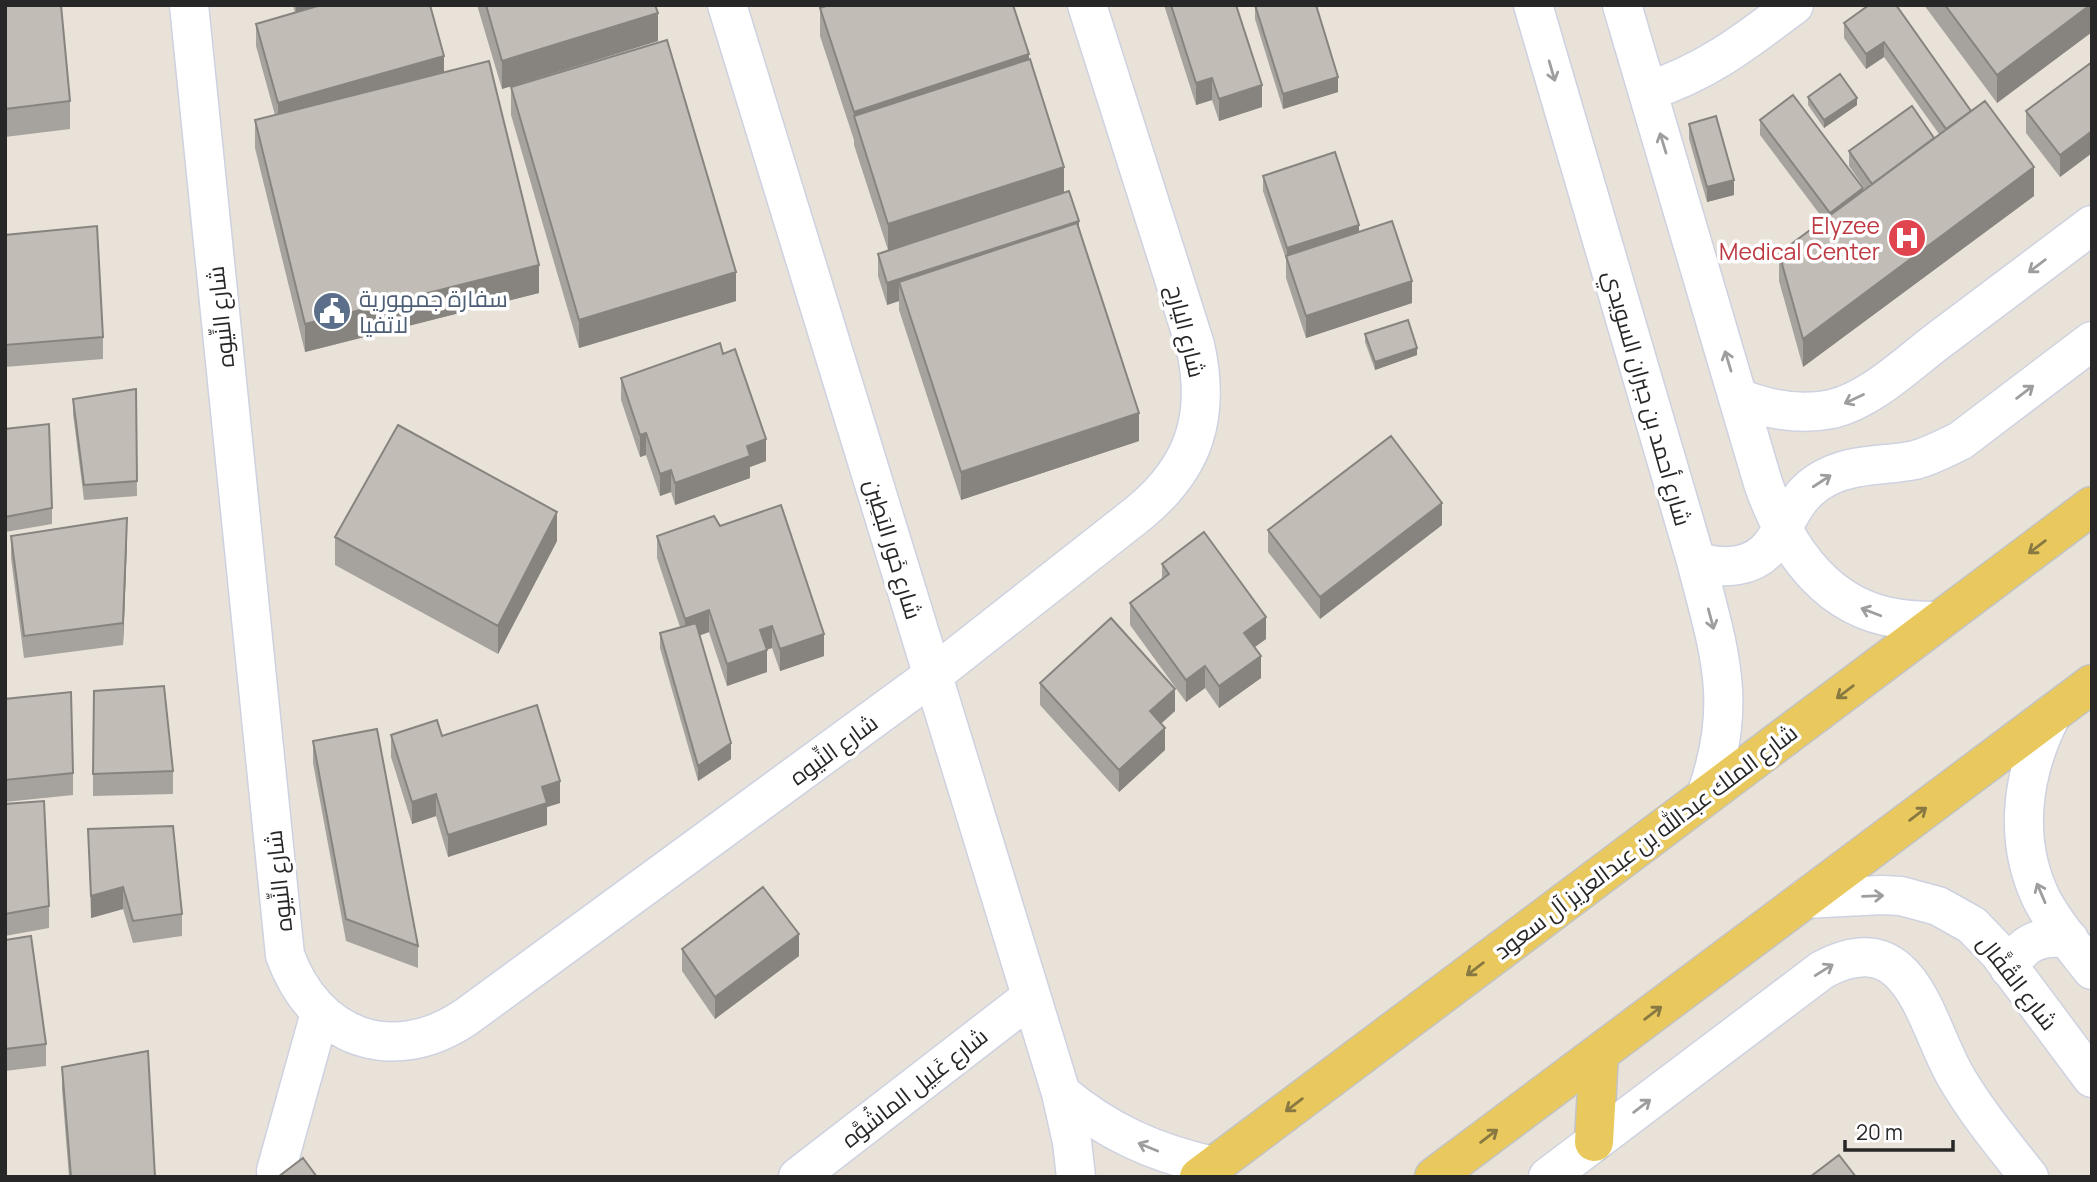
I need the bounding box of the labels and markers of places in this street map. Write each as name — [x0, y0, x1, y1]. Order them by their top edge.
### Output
place label: Elyzee Medical Center — [1719, 209, 1880, 267]
hospital icon: Elyzee Medical Center — [1886, 217, 1928, 259]
place label: سفارة جمهورية لاتفيا — [359, 282, 508, 340]
public building icon: سفارة جمهورية لاتفيا — [311, 290, 353, 332]

